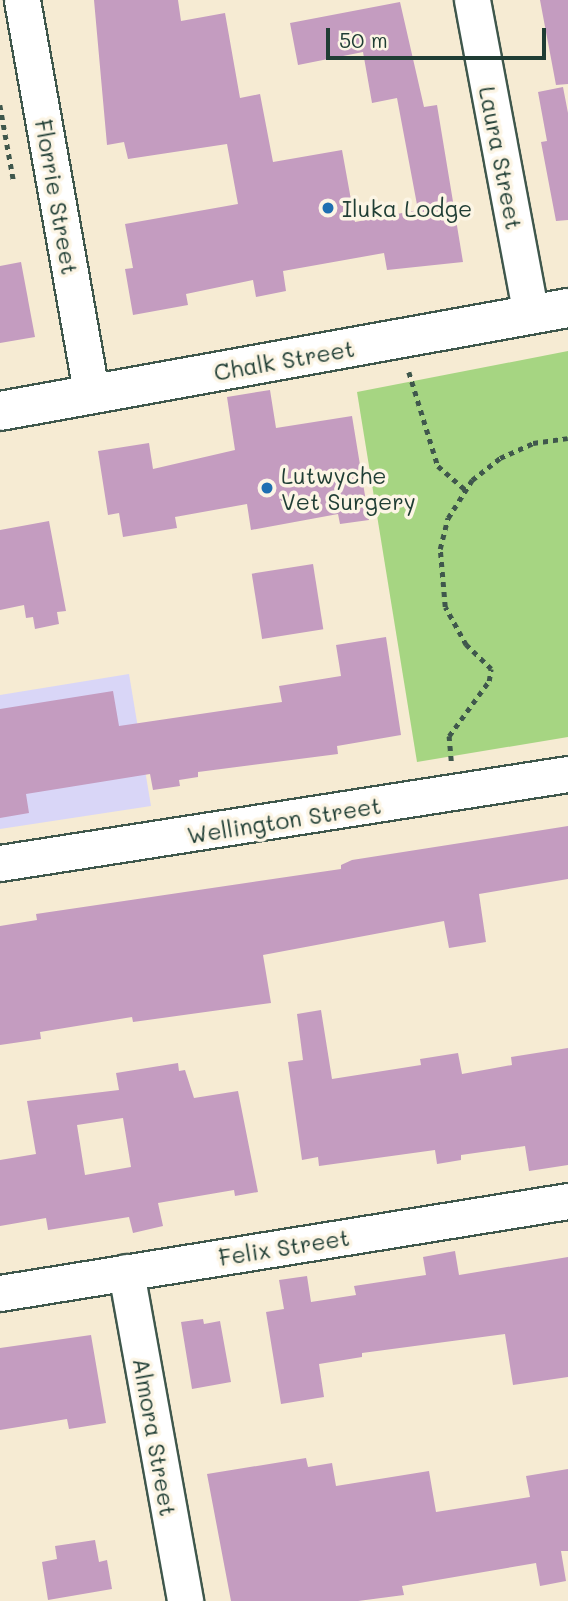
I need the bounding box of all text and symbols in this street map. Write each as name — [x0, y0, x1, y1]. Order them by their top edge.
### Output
scale bar — [330, 14, 550, 58]
text: 50 m — [339, 26, 388, 53]
street label: Laura Street — [474, 84, 528, 232]
street label: Florrie Street — [30, 117, 84, 277]
place label: Iluka Lodge — [342, 194, 472, 222]
marker: Iluka Lodge — [320, 200, 336, 216]
street label: Chalk Street — [212, 334, 356, 386]
place label: Lutwyche Vet Surgery — [281, 461, 416, 515]
marker: Lutwyche Vet Surgery — [259, 480, 275, 496]
street label: Wellington Street — [185, 791, 383, 849]
street label: Felix Street — [217, 1223, 351, 1271]
street label: Almora Street — [128, 1356, 182, 1518]

